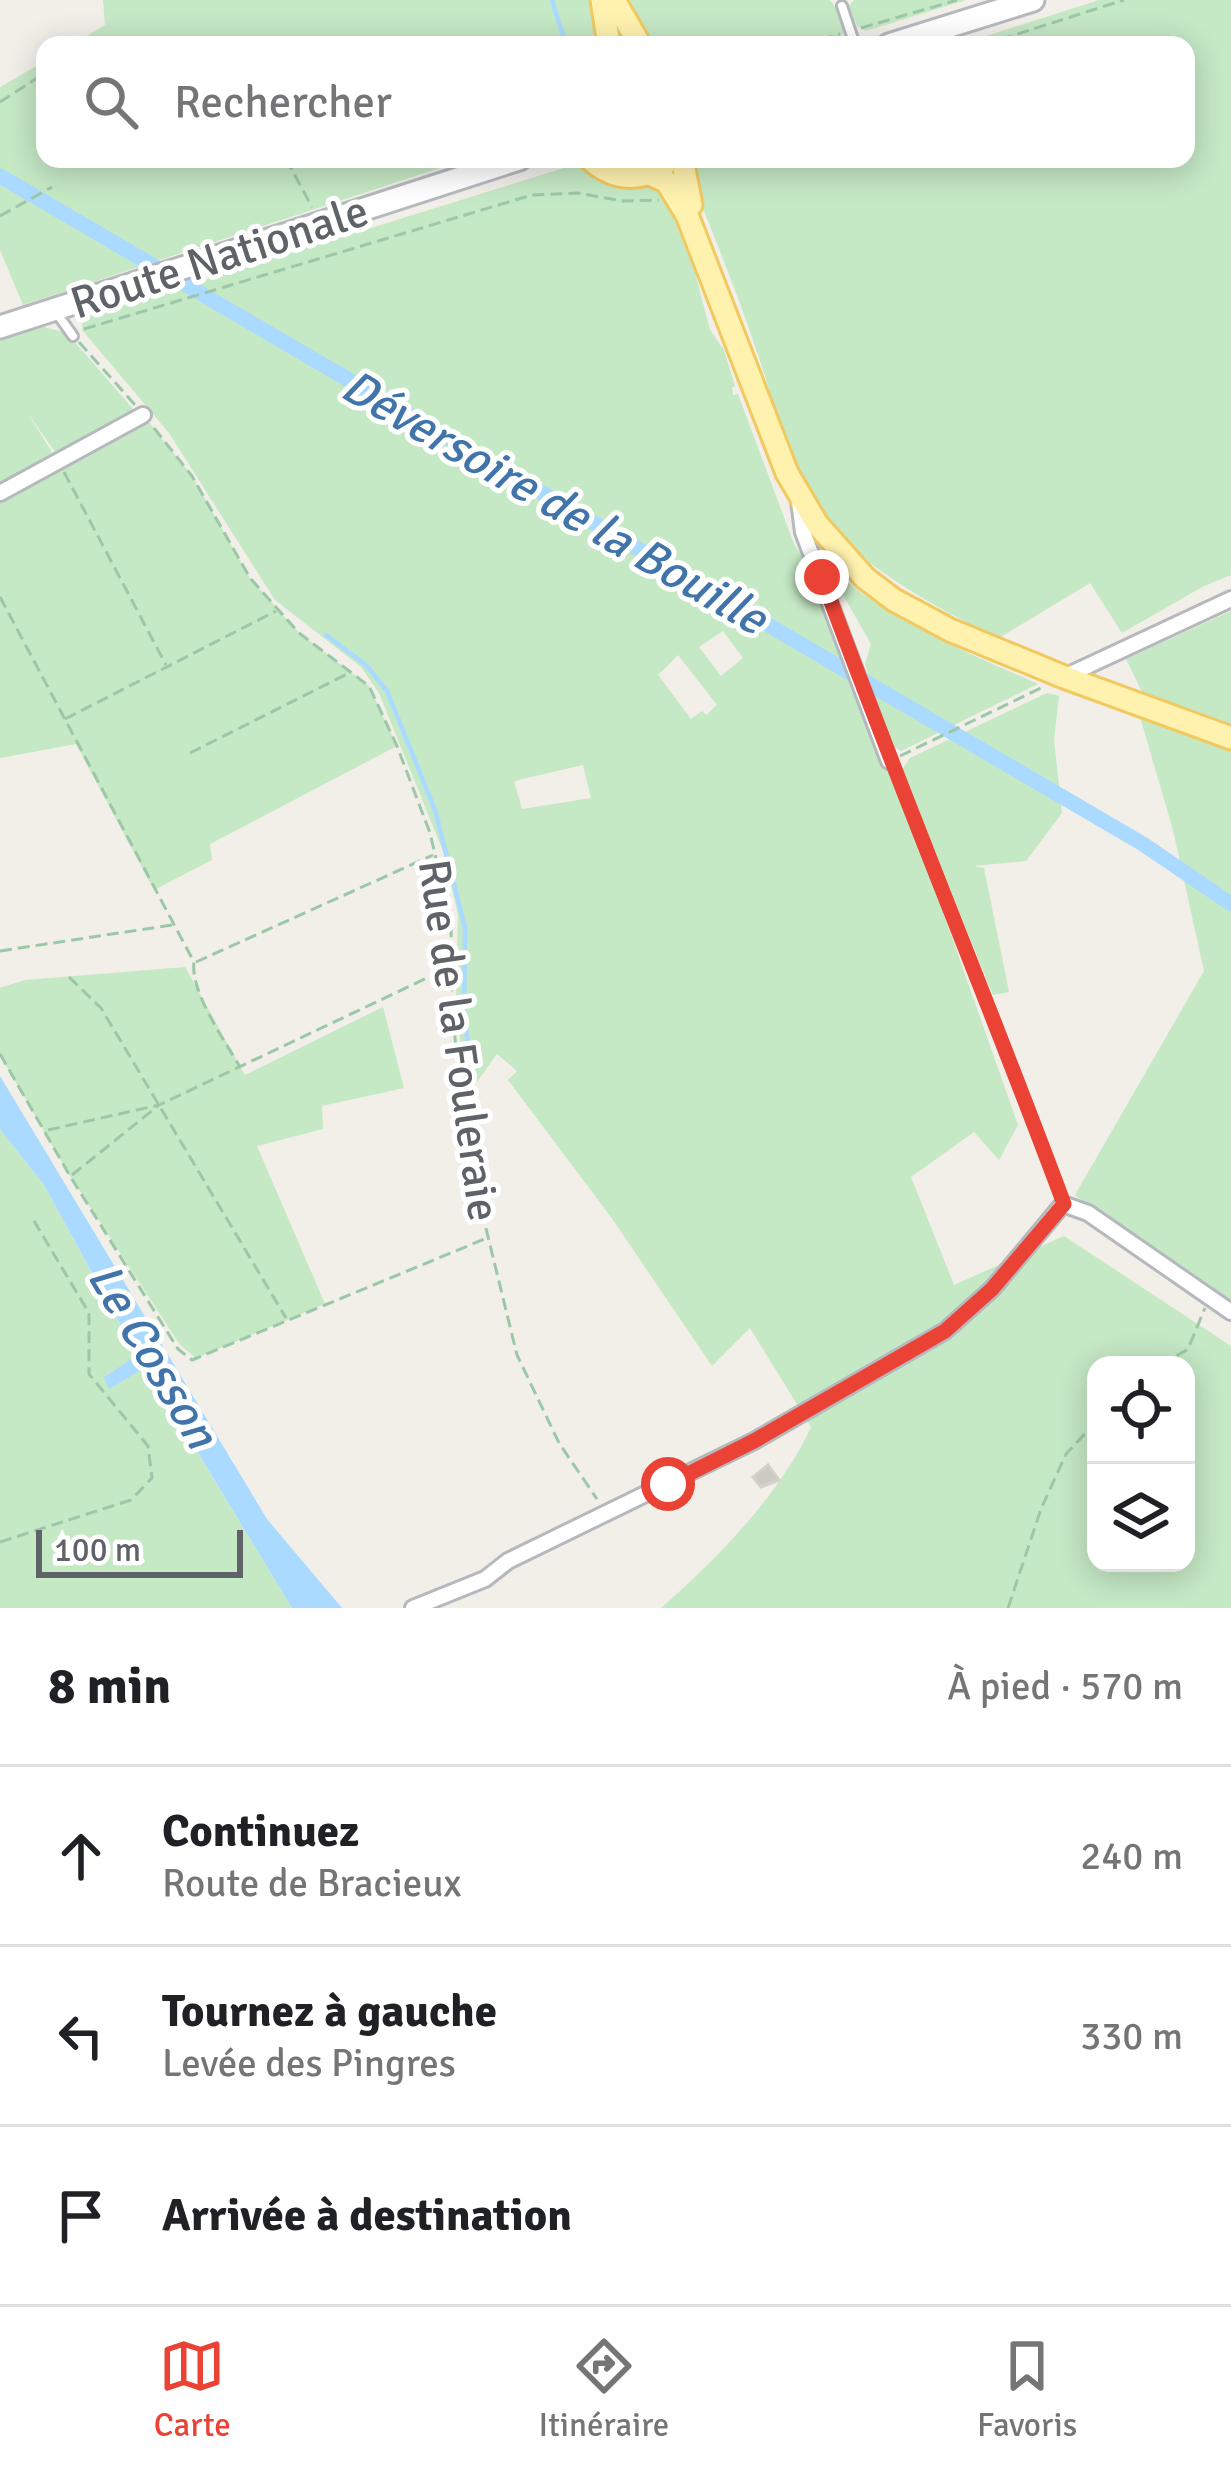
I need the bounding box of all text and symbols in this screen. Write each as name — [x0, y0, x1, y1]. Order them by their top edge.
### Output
search box — [36, 36, 1195, 168]
icon: search — [78, 69, 144, 135]
text: Rechercher — [174, 75, 392, 130]
street label: Route Nationale — [64, 183, 375, 331]
water label: Déversoire de la Bouille — [331, 356, 779, 649]
route end — [795, 550, 849, 604]
street label: Rue de la Fouleraie — [406, 856, 511, 1225]
water label: Le Cosson — [75, 1253, 232, 1460]
map controls — [1087, 1356, 1195, 1572]
button: locate — [1087, 1356, 1195, 1464]
route start — [641, 1457, 695, 1511]
button: layers — [1087, 1464, 1195, 1572]
scale bar — [36, 1524, 243, 1577]
text: 100 m — [54, 1530, 141, 1571]
text: 8 min — [48, 1655, 171, 1718]
text: À pied · 570 m — [947, 1662, 1183, 1710]
text: Continuez — [162, 1804, 359, 1859]
icon: ahead — [48, 1823, 114, 1889]
text: 240 m — [1080, 1832, 1183, 1880]
text: Route de Bracieux — [162, 1859, 462, 1907]
text: Tournez à gauche — [162, 1984, 497, 2039]
icon: left — [48, 2003, 114, 2069]
text: 330 m — [1080, 2012, 1183, 2060]
text: Levée des Pingres — [162, 2039, 456, 2087]
icon: arrive — [48, 2183, 114, 2249]
text: Arrivée à destination — [162, 2188, 572, 2243]
tab: Carte — [154, 2333, 231, 2446]
tab: Itinéraire — [539, 2333, 669, 2446]
tab: Favoris — [977, 2333, 1077, 2446]

